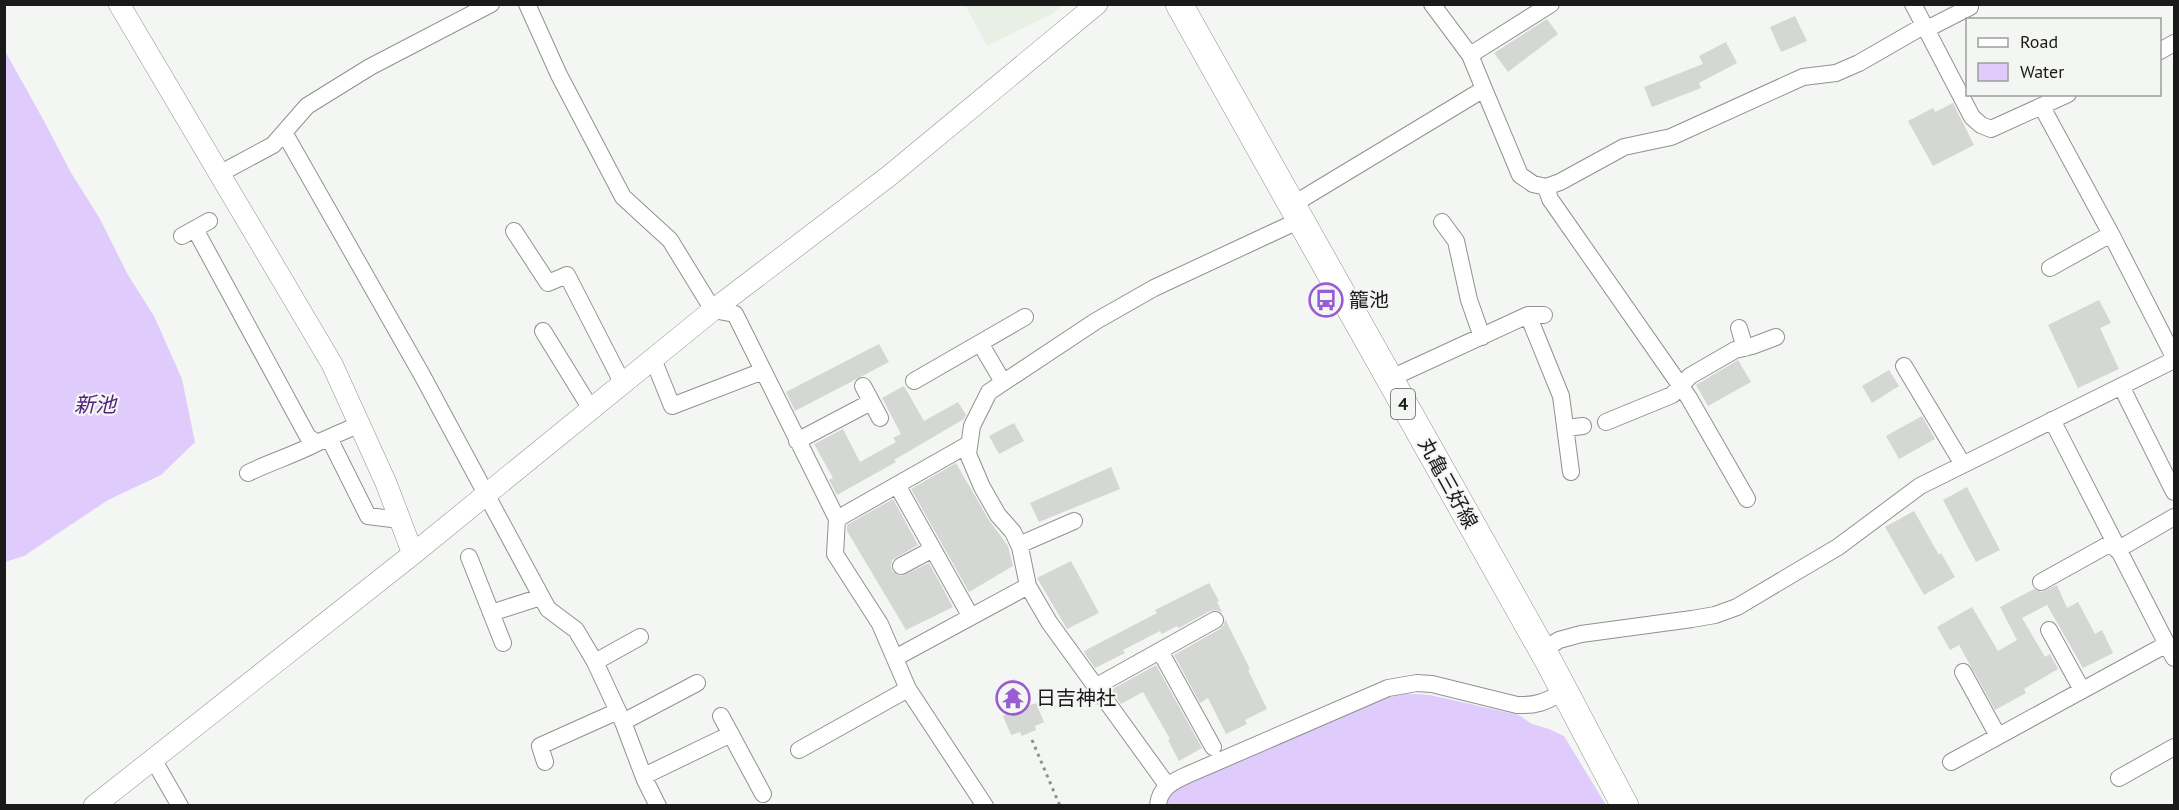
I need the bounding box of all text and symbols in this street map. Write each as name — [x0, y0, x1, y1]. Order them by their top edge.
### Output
legend — [1966, 18, 2161, 96]
text: Road — [2020, 30, 2058, 53]
text: Water — [2020, 60, 2064, 83]
bus stop icon: 籠池 — [1308, 282, 1344, 318]
place label: 籠池 — [1349, 287, 1389, 313]
road number: 4 — [1391, 389, 1415, 419]
water label: 新池 — [74, 391, 118, 418]
street label: 丸亀三好線 — [1412, 433, 1484, 533]
temple icon: 日吉神社 — [995, 680, 1031, 716]
place label: 日吉神社 — [1036, 685, 1116, 711]

